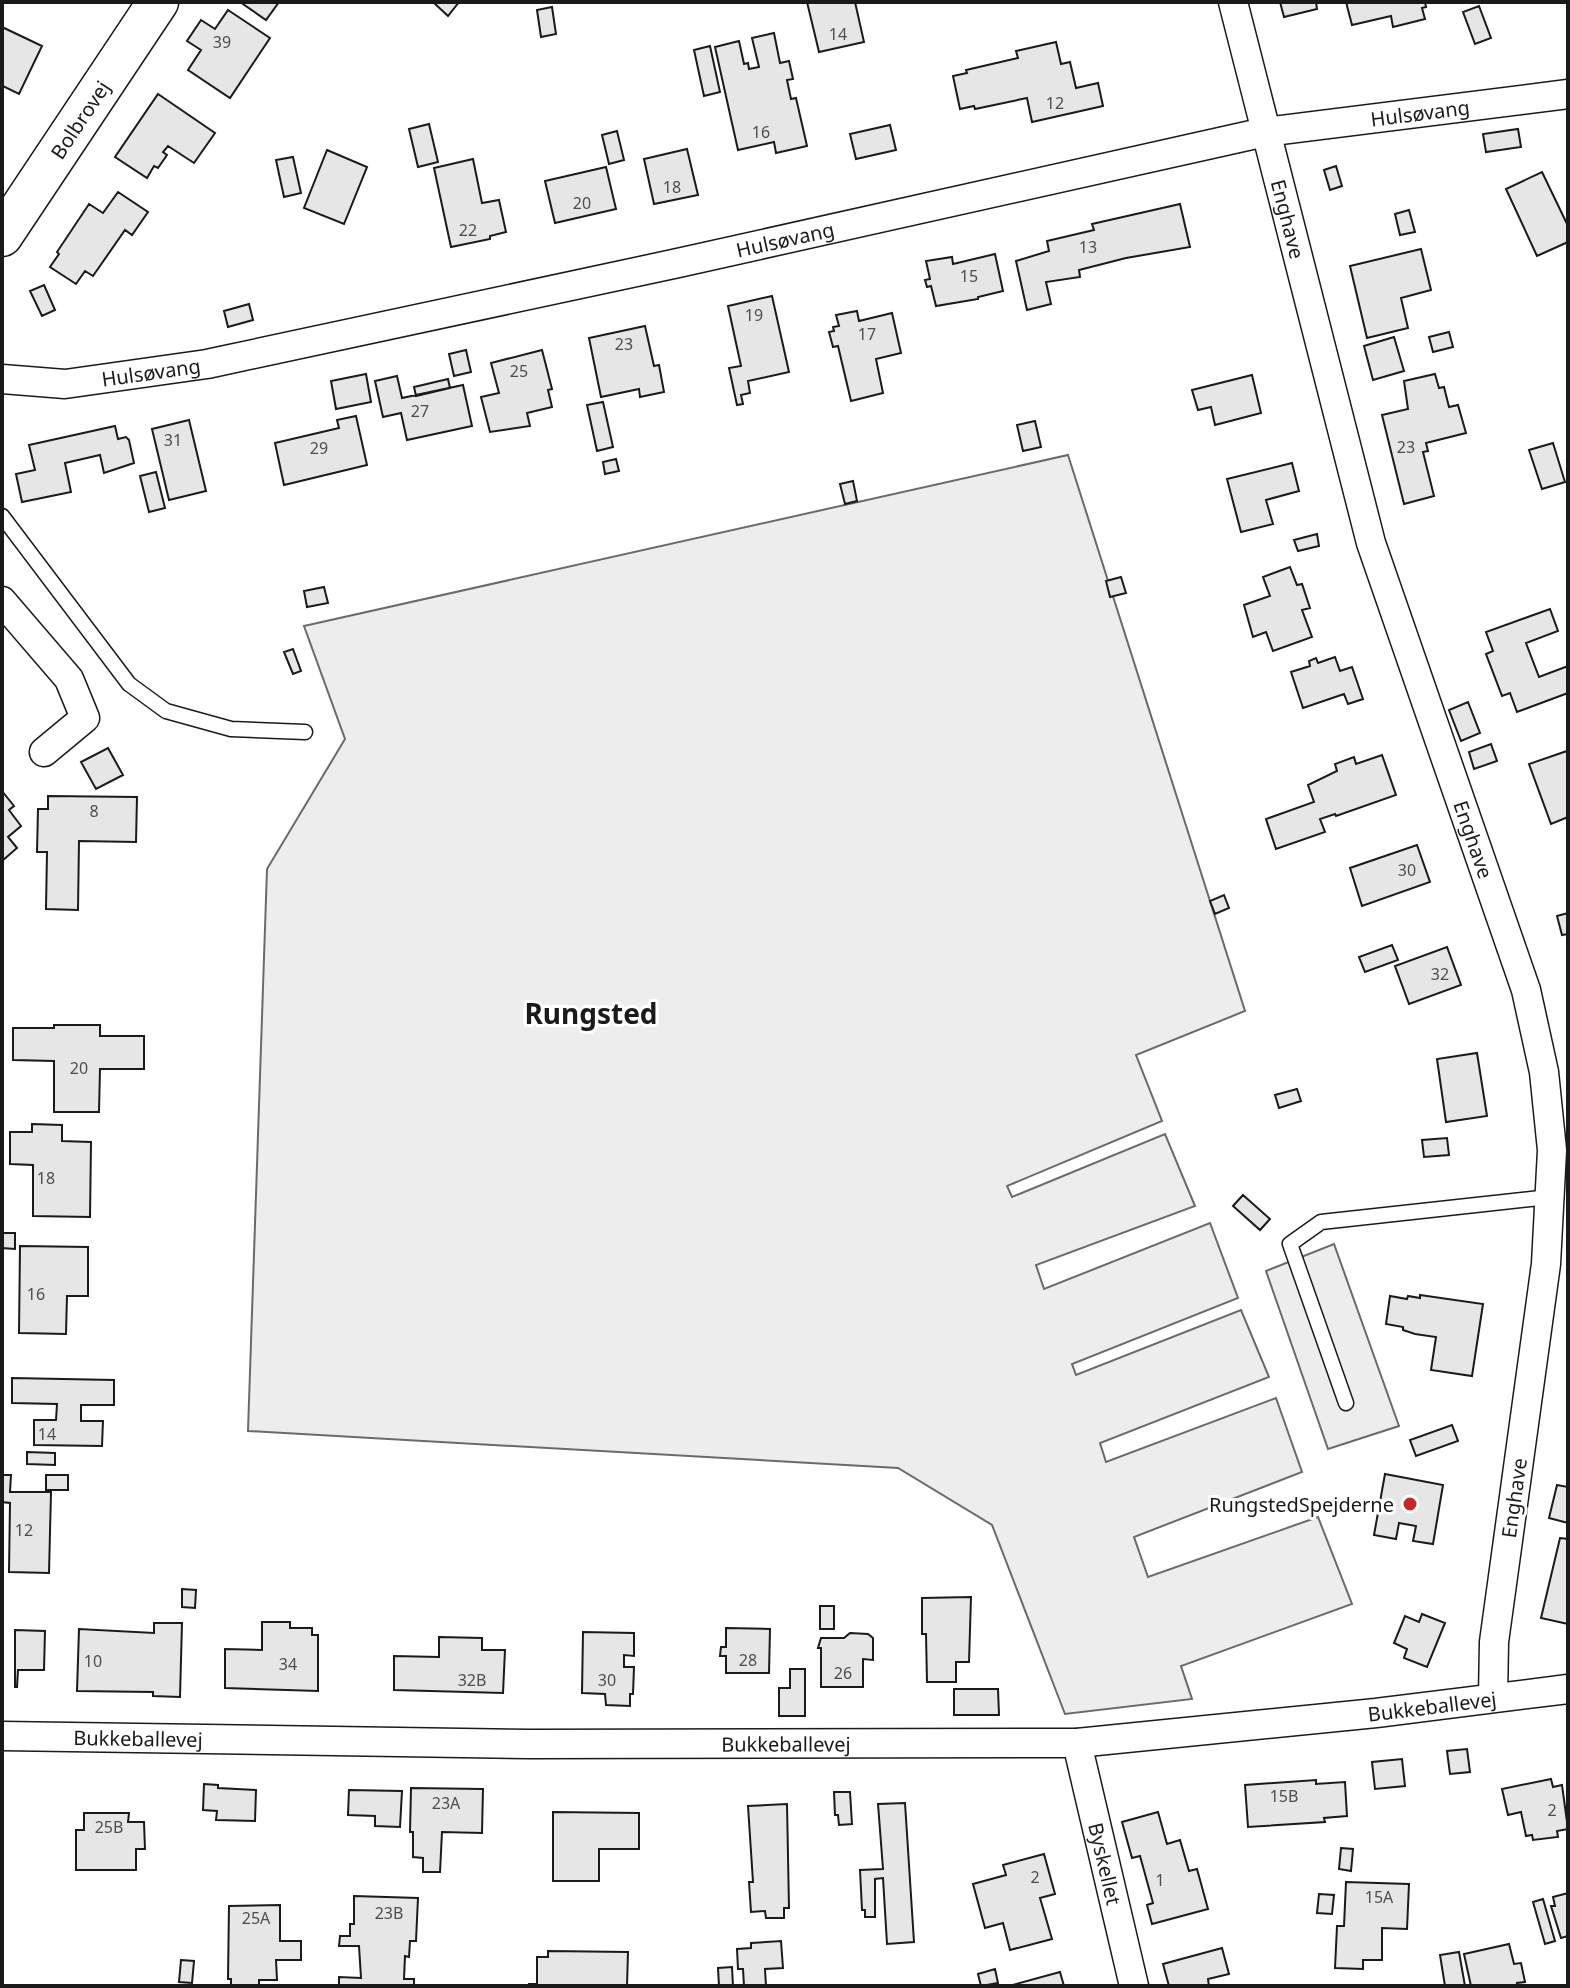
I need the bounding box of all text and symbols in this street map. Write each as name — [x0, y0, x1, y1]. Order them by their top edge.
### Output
house number: 14 — [829, 23, 847, 45]
house number: 39 — [213, 31, 231, 53]
street label: Bolbrovej — [44, 75, 116, 164]
house number: 12 — [1046, 92, 1064, 114]
street label: Hulsøvang — [1369, 93, 1471, 132]
house number: 16 — [752, 121, 770, 143]
house number: 18 — [663, 176, 681, 198]
street label: Enghave — [1265, 177, 1311, 262]
house number: 20 — [573, 192, 591, 214]
street label: Hulsøvang — [733, 215, 837, 263]
house number: 22 — [459, 219, 477, 241]
house number: 13 — [1079, 236, 1097, 258]
house number: 15 — [960, 265, 978, 287]
house number: 19 — [745, 304, 763, 326]
house number: 17 — [858, 323, 876, 345]
house number: 23 — [615, 333, 633, 355]
street label: Hulsøvang — [100, 352, 202, 392]
house number: 25 — [510, 360, 528, 382]
house number: 27 — [411, 400, 429, 422]
house number: 31 — [164, 429, 182, 451]
house number: 23 — [1397, 436, 1415, 458]
house number: 29 — [310, 437, 328, 459]
street label: Enghave — [1448, 797, 1500, 882]
house number: 8 — [89, 800, 99, 822]
house number: 30 — [1398, 859, 1416, 881]
house number: 32 — [1431, 963, 1449, 985]
district label: Rungsted — [524, 994, 658, 1032]
house number: 20 — [70, 1057, 88, 1079]
house number: 18 — [37, 1167, 55, 1189]
house number: 16 — [27, 1283, 45, 1305]
house number: 14 — [38, 1423, 56, 1445]
street label: Enghave — [1495, 1456, 1533, 1540]
place label: RungstedSpejderne — [1209, 1491, 1394, 1518]
marker: RungstedSpejderne — [1401, 1495, 1419, 1513]
house number: 12 — [15, 1519, 33, 1541]
house number: 28 — [739, 1649, 757, 1671]
house number: 10 — [84, 1650, 102, 1672]
house number: 34 — [279, 1653, 297, 1675]
house number: 26 — [834, 1662, 852, 1684]
house number: 32B — [458, 1669, 486, 1691]
house number: 30 — [598, 1669, 616, 1691]
street label: Bukkeballevej — [1366, 1685, 1498, 1727]
street label: Bukkeballevej — [73, 1724, 203, 1753]
street label: Bukkeballevej — [721, 1730, 851, 1757]
house number: 15B — [1270, 1785, 1298, 1807]
house number: 23A — [432, 1792, 461, 1814]
house number: 2 — [1547, 1799, 1557, 1821]
house number: 25B — [95, 1816, 123, 1838]
street label: Byskellet — [1083, 1820, 1128, 1908]
house number: 2 — [1030, 1866, 1040, 1888]
house number: 1 — [1155, 1869, 1165, 1891]
house number: 15A — [1365, 1886, 1394, 1908]
house number: 23B — [375, 1902, 403, 1924]
house number: 25A — [242, 1907, 271, 1929]

